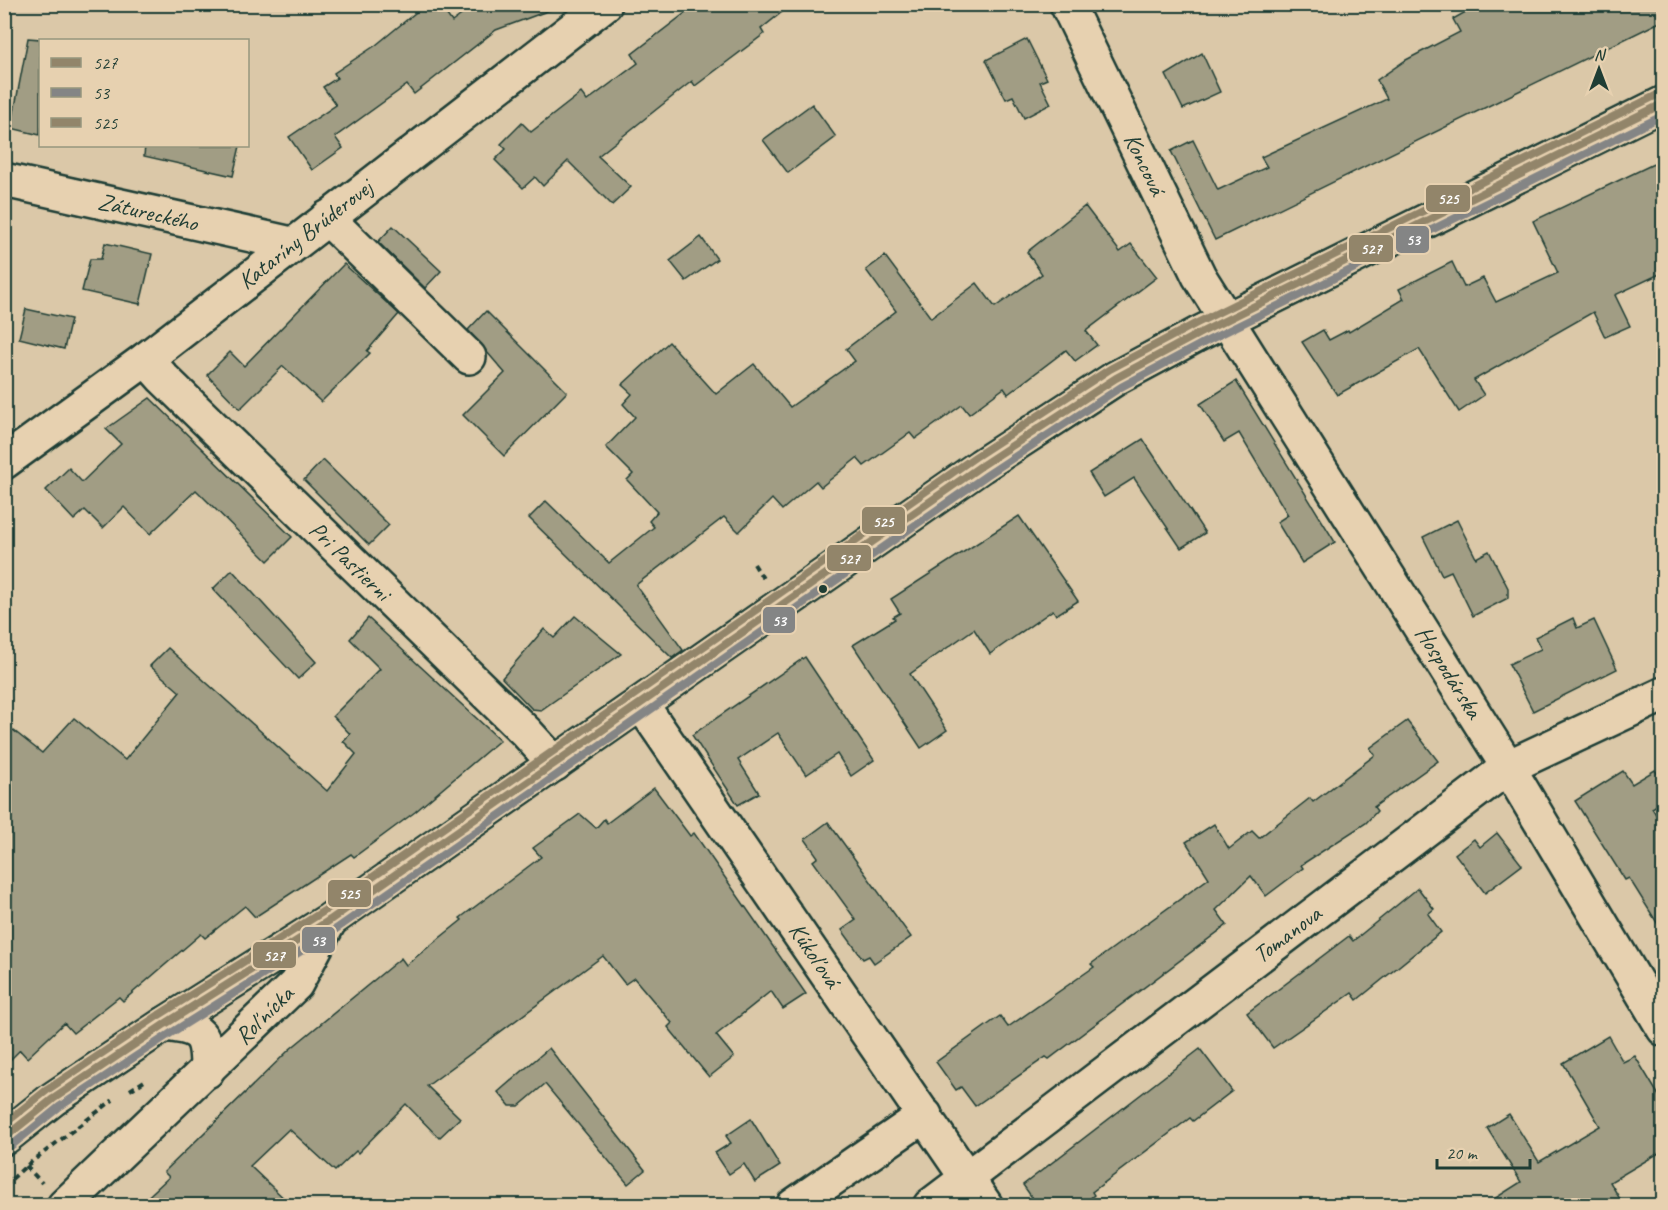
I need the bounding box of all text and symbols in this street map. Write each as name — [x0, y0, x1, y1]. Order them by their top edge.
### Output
legend — [39, 39, 249, 147]
north arrow — [1569, 39, 1629, 99]
text: N — [1594, 45, 1607, 65]
text: 527 — [93, 52, 118, 74]
text: 53 — [93, 82, 111, 104]
text: 525 — [93, 112, 118, 134]
street label: Koncová — [1117, 128, 1174, 202]
street label: Kataríny Brúderovej — [232, 170, 380, 296]
line badge: 525 — [1425, 184, 1471, 213]
street label: Zátureckého — [95, 186, 202, 238]
text: 525 — [1437, 189, 1461, 209]
line badge: 53 — [1395, 225, 1430, 254]
text: 53 — [1406, 230, 1422, 250]
line badge: 527 — [1348, 234, 1394, 263]
text: 527 — [1360, 239, 1384, 259]
line badge: 525 — [861, 506, 906, 535]
text: 525 — [872, 512, 896, 532]
street label: Pri Pastierni — [303, 515, 399, 609]
line badge: 527 — [826, 544, 872, 572]
text: 527 — [838, 549, 862, 569]
unlabelled marker — [817, 583, 829, 595]
line badge: 53 — [762, 606, 796, 634]
text: 53 — [772, 611, 788, 631]
street label: Hospodárska — [1409, 620, 1490, 725]
line badge: 525 — [327, 879, 372, 908]
text: 525 — [338, 884, 362, 904]
street label: Tomanova — [1247, 898, 1328, 969]
street label: Kúkoľová — [782, 917, 849, 996]
line badge: 53 — [301, 926, 336, 954]
text: 53 — [311, 931, 327, 951]
line badge: 527 — [252, 941, 297, 969]
text: 527 — [263, 946, 287, 966]
street label: Roľnícka — [228, 978, 301, 1051]
scale bar — [1437, 1132, 1530, 1170]
text: 20 m — [1446, 1142, 1479, 1164]

